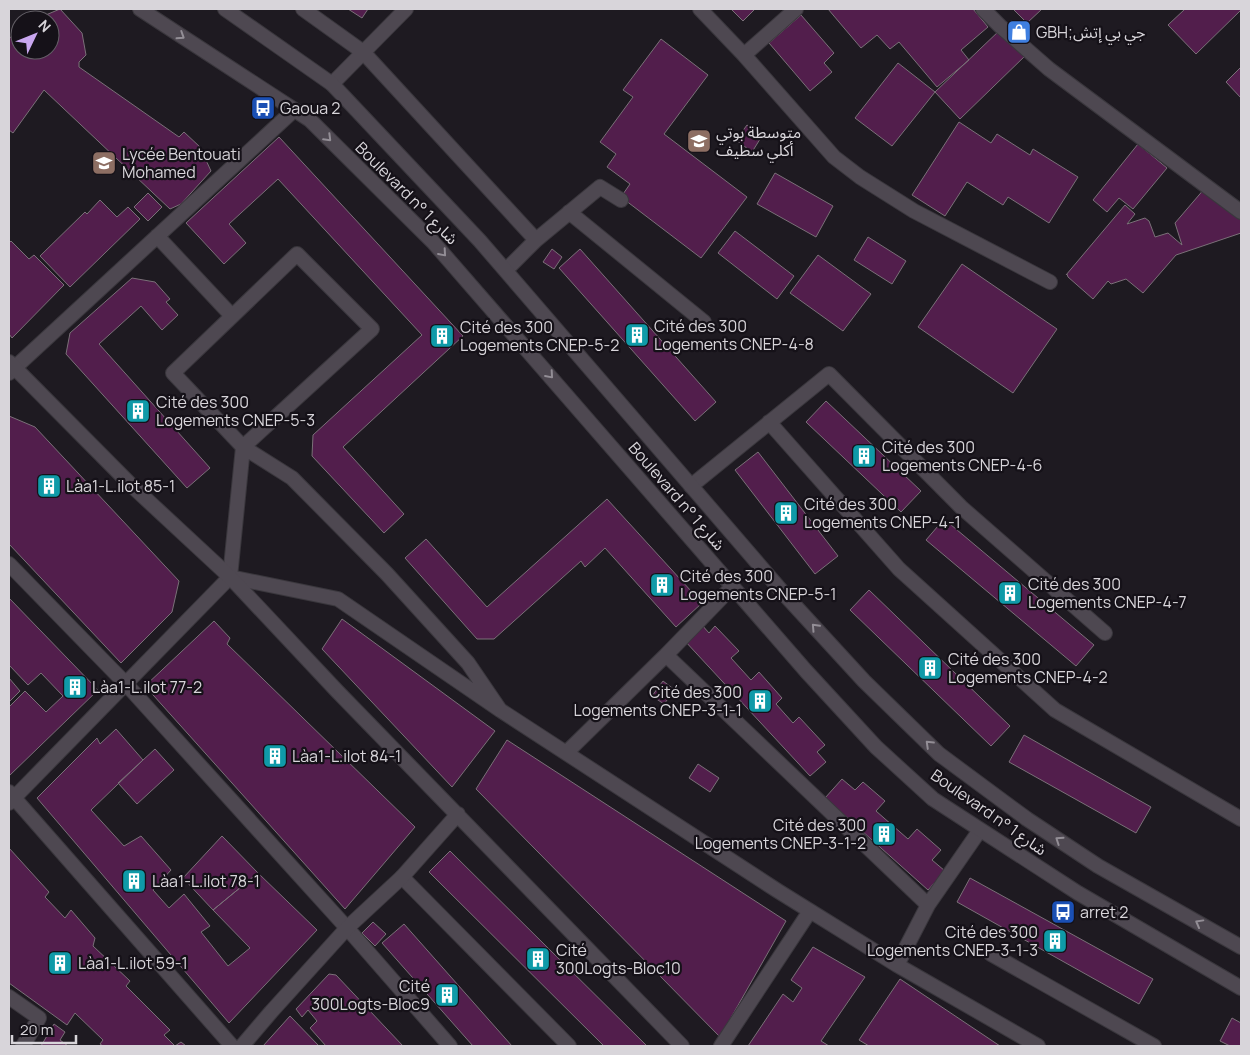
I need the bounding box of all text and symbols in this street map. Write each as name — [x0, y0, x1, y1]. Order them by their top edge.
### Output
north arrow — [10, 10, 60, 60]
text: N — [34, 16, 55, 36]
shop icon: GBH;جي بي إتش — [1006, 19, 1032, 45]
place label: GBH;جي بي إتش — [1036, 21, 1145, 45]
one-way arrow — [176, 29, 185, 39]
bus stop icon: Gaoua 2 — [250, 95, 276, 121]
place label: Gaoua 2 — [280, 97, 340, 119]
place label: متوسطة بوتي أكلي سطيف — [716, 121, 801, 163]
school or university icon: متوسطة بوتي أكلي سطيف — [686, 128, 712, 154]
one-way arrow — [322, 133, 331, 142]
street label: Boulevard n° شارع 1 — [349, 137, 463, 251]
place label: Lycée Bentouati Mohamed — [122, 143, 241, 183]
school or university icon: Lycée Bentouati Mohamed — [91, 150, 117, 176]
one-way arrow — [437, 248, 446, 257]
place label: Cité des 300 Logements CNEP-4-8 — [654, 315, 814, 355]
place label: Cité des 300 Logements CNEP-5-2 — [460, 316, 619, 356]
building icon: Cité des 300 Logements CNEP-4-8 — [624, 322, 650, 348]
building icon: Cité des 300 Logements CNEP-5-2 — [429, 323, 455, 349]
one-way arrow — [544, 370, 553, 379]
place label: Cité des 300 Logements CNEP-5-3 — [156, 391, 315, 431]
building icon: Cité des 300 Logements CNEP-5-3 — [125, 398, 151, 424]
place label: Cité des 300 Logements CNEP-4-6 — [882, 436, 1043, 476]
street label: Boulevard n° شارع 1 — [622, 437, 730, 556]
building icon: Cité des 300 Logements CNEP-4-6 — [851, 443, 877, 469]
building icon: Làa1-L.ilot 85-1 — [36, 473, 62, 499]
place label: Làa1-L.ilot 85-1 — [66, 475, 175, 497]
place label: Cité des 300 Logements CNEP-4-1 — [804, 493, 961, 533]
building icon: Cité des 300 Logements CNEP-4-1 — [773, 500, 799, 526]
place label: Cité des 300 Logements CNEP-5-1 — [680, 565, 836, 605]
building icon: Cité des 300 Logements CNEP-5-1 — [649, 572, 675, 598]
place label: Cité des 300 Logements CNEP-4-7 — [1028, 573, 1187, 613]
building icon: Cité des 300 Logements CNEP-4-7 — [997, 580, 1023, 606]
one-way arrow — [812, 624, 821, 633]
place label: Cité des 300 Logements CNEP-4-2 — [948, 648, 1108, 688]
building icon: Cité des 300 Logements CNEP-4-2 — [917, 655, 943, 681]
building icon: Làa1-L.ilot 77-2 — [62, 674, 88, 700]
place label: Làa1-L.ilot 77-2 — [92, 676, 202, 698]
place label: Cité des 300 Logements CNEP-3-1-1 — [574, 681, 742, 721]
building icon: Cité des 300 Logements CNEP-3-1-1 — [747, 688, 773, 714]
one-way arrow — [925, 740, 934, 749]
building icon: Làa1-L.ilot 84-1 — [262, 743, 288, 769]
place label: Làa1-L.ilot 84-1 — [292, 745, 401, 767]
street label: Boulevard n° شارع 1 — [925, 764, 1051, 862]
place label: Cité des 300 Logements CNEP-3-1-2 — [695, 814, 866, 854]
building icon: Cité des 300 Logements CNEP-3-1-2 — [871, 821, 897, 847]
one-way arrow — [1055, 837, 1065, 846]
building icon: Làa1-L.ilot 78-1 — [121, 868, 147, 894]
place label: Làa1-L.ilot 78-1 — [152, 870, 260, 892]
bus stop icon: arret 2 — [1050, 899, 1076, 925]
place label: arret 2 — [1080, 901, 1128, 923]
one-way arrow — [1195, 919, 1204, 929]
place label: Cité des 300 Logements CNEP-3-1-3 — [867, 921, 1038, 961]
building icon: Cité des 300 Logements CNEP-3-1-3 — [1042, 928, 1068, 954]
place label: Cité 300Logts-Bloc10 — [556, 939, 681, 979]
building icon: Cité 300Logts-Bloc10 — [525, 946, 551, 972]
building icon: Làa1-L.ilot 59-1 — [47, 950, 73, 976]
place label: Làa1-L.ilot 59-1 — [78, 952, 188, 974]
place label: Cité 300Logts-Bloc9 — [311, 975, 430, 1015]
building icon: Cité 300Logts-Bloc9 — [434, 982, 460, 1008]
scale bar — [12, 1012, 76, 1044]
text: 20 m — [20, 1019, 53, 1040]

